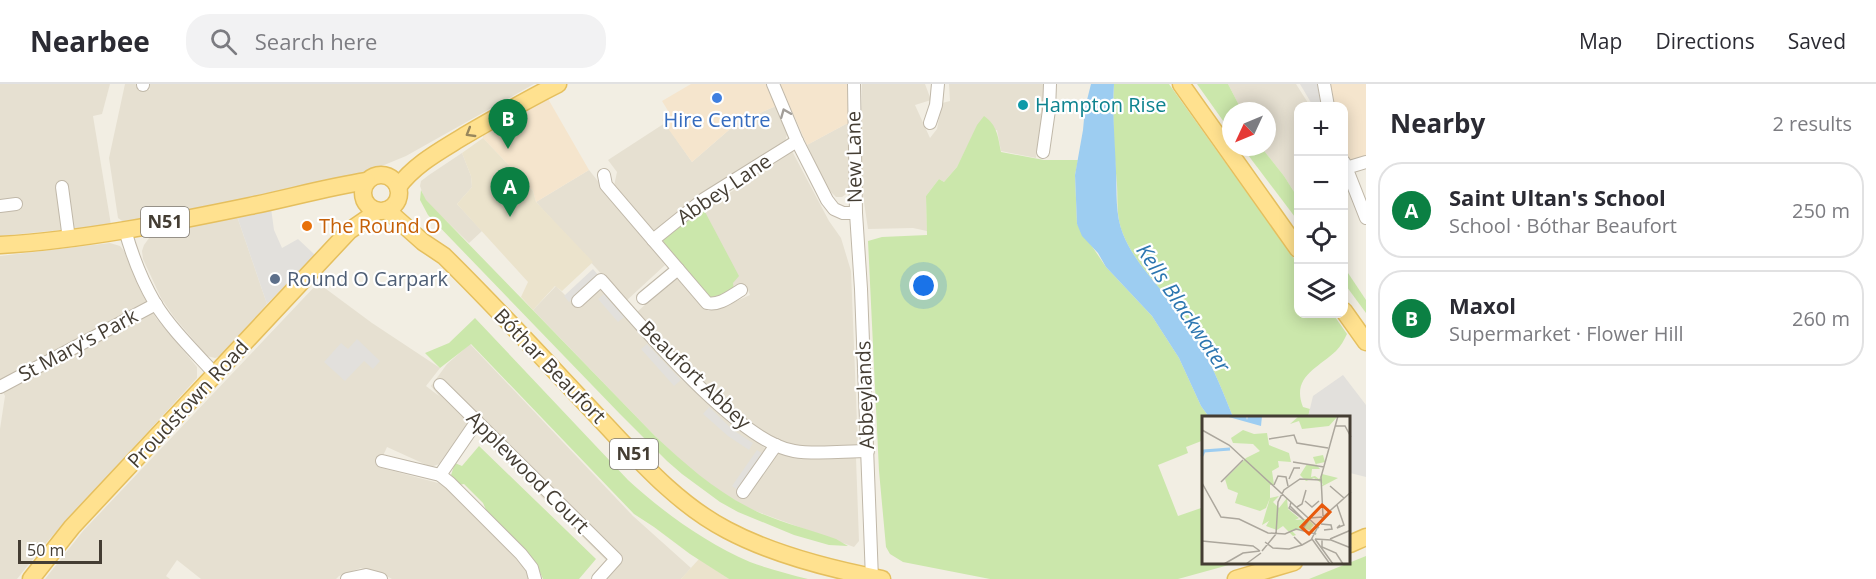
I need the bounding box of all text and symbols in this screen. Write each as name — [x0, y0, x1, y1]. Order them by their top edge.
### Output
search box — [186, 14, 606, 68]
text: Nearbee — [30, 22, 150, 60]
icon: search — [207, 25, 240, 58]
text: Search here — [255, 26, 377, 56]
text: Map — [1579, 27, 1622, 55]
text: Directions — [1655, 27, 1755, 55]
text: Saved — [1788, 27, 1846, 55]
marker: Hire Centre — [710, 91, 724, 105]
place label: Hampton Rise — [1035, 91, 1166, 118]
marker: Hampton Rise — [1016, 98, 1030, 112]
pin: B — [488, 100, 528, 149]
north arrow — [1222, 102, 1276, 156]
map controls — [1294, 102, 1348, 318]
button: + — [1294, 102, 1348, 156]
text: Nearby — [1390, 105, 1485, 141]
place label: Hire Centre — [663, 106, 771, 133]
one-way arrow — [780, 108, 792, 119]
text: 2 results — [1772, 110, 1852, 137]
street label: New Lane — [839, 111, 868, 203]
one-way arrow — [466, 125, 476, 137]
street label: Abbey Lane — [671, 147, 776, 230]
button: − — [1294, 156, 1348, 210]
pin: A — [490, 168, 530, 217]
text: Saint Ultan's School — [1449, 182, 1666, 212]
text: A — [1405, 197, 1418, 224]
text: 250 m — [1792, 197, 1850, 224]
road number: N51 — [141, 207, 189, 237]
button: locate — [1294, 210, 1348, 264]
place label: The Round O — [319, 212, 441, 239]
text: School · Bóthar Beaufort — [1449, 212, 1677, 239]
marker: The Round O — [300, 219, 314, 233]
water label: Kells Blackwater — [1130, 238, 1238, 378]
button: layers — [1294, 264, 1348, 318]
place label: Round O Carpark — [287, 265, 448, 292]
your location — [909, 271, 938, 300]
marker: Round O Carpark — [268, 272, 282, 286]
text: Maxol — [1449, 290, 1516, 320]
street label: St Mary's Park — [13, 302, 143, 387]
street label: Bóthar Beaufort — [488, 302, 612, 429]
text: B — [1405, 305, 1418, 332]
text: 260 m — [1792, 305, 1850, 332]
street label: Beaufort Abbey — [634, 315, 758, 435]
text: Supermarket · Flower Hill — [1449, 320, 1684, 347]
street label: Proudstown Road — [121, 334, 254, 474]
street label: Abbeylands — [849, 340, 880, 450]
street label: Applewood Court — [461, 405, 595, 539]
inset map — [1202, 416, 1351, 564]
road number: N51 — [610, 439, 658, 469]
scale bar — [18, 537, 102, 564]
text: 50 m — [27, 539, 64, 561]

